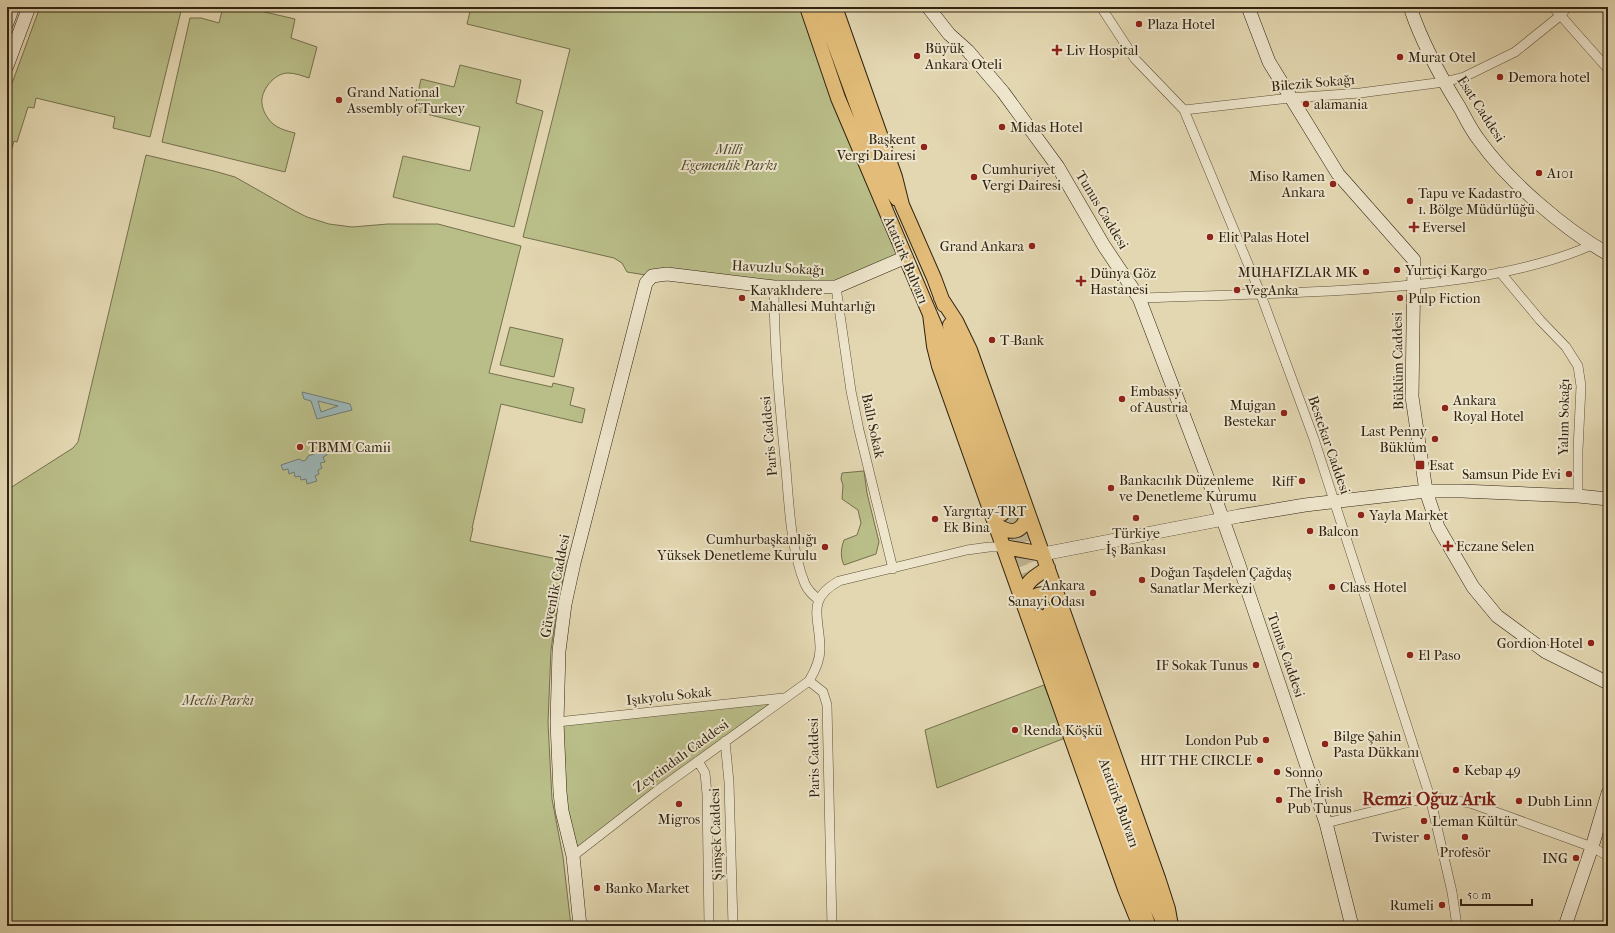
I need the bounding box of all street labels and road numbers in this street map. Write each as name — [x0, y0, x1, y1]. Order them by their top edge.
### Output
street label: Bilezik Sokağı — [1270, 71, 1356, 95]
street label: Esat Caddesi — [1453, 73, 1509, 145]
street label: Tunus Caddesi — [1072, 168, 1132, 252]
street label: Atatürk Bulvarı — [880, 213, 932, 306]
street label: Havuzlu Sokağı — [731, 257, 825, 279]
street label: Büklüm Caddesi — [1389, 312, 1407, 410]
street label: Yalım Sokağı — [1555, 378, 1573, 457]
street label: Ballı Sokak — [858, 392, 888, 461]
street label: Bestekar Caddesi — [1304, 394, 1354, 496]
street label: Paris Caddesi — [757, 395, 781, 477]
street label: Güvenlik Caddesi — [537, 533, 573, 639]
street label: Tunus Caddesi — [1264, 610, 1308, 700]
street label: Işıkyolu Sokak — [625, 683, 713, 709]
street label: Zeytindalı Caddesi — [630, 716, 732, 796]
street label: Paris Caddesi — [805, 718, 823, 798]
street label: Atatürk Bulvarı — [1095, 755, 1143, 850]
street label: Şimşek Caddesi — [706, 787, 726, 881]

